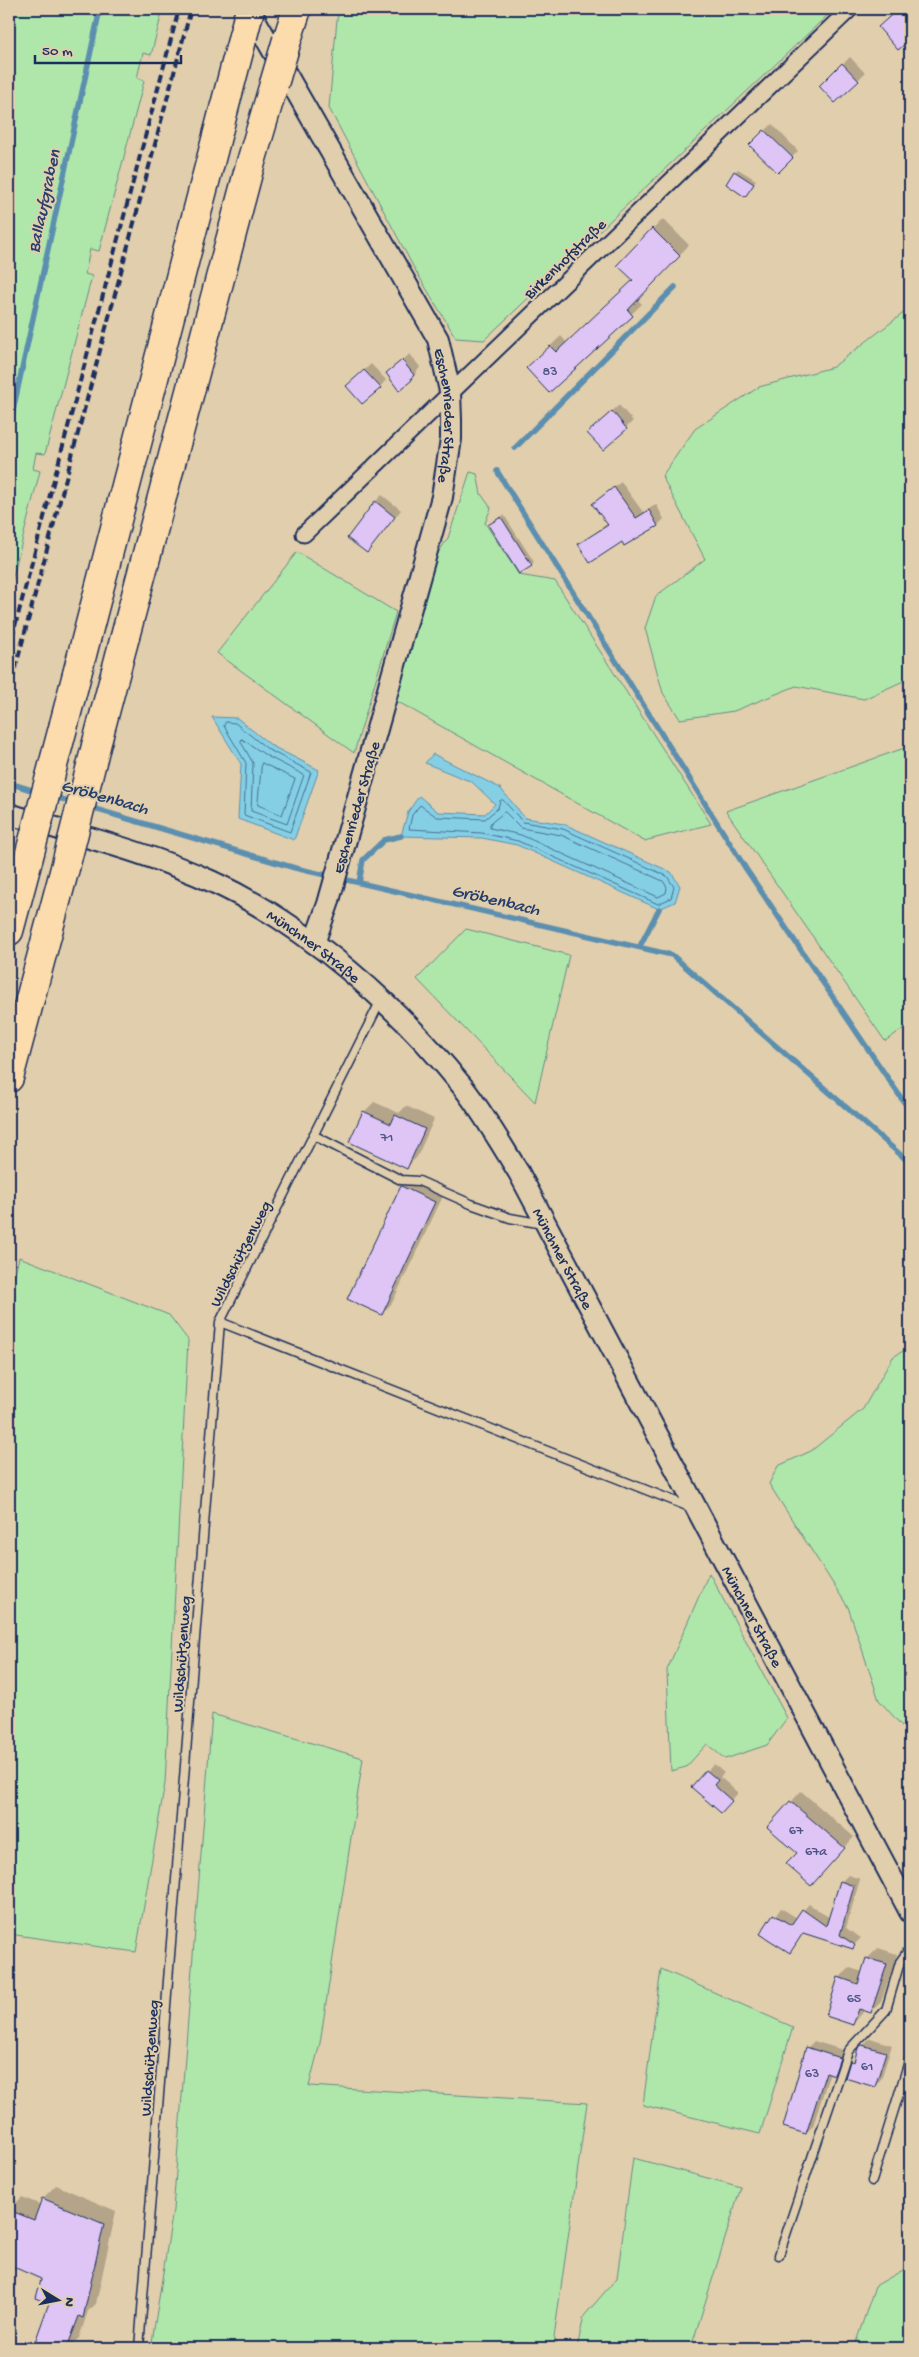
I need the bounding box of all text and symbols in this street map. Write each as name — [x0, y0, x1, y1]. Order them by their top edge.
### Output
scale bar — [35, 32, 181, 64]
text: 50 m — [42, 43, 73, 61]
water label: Ballaufgraben — [24, 148, 67, 255]
street label: Birkenhofstraße — [521, 216, 612, 305]
street label: Eschenrieder Straße — [427, 347, 457, 485]
house number: 83 — [543, 364, 557, 381]
street label: Eschenrieder Straße — [330, 739, 387, 876]
water label: Gröbenbach — [58, 776, 151, 821]
water label: Gröbenbach — [449, 881, 542, 922]
street label: Münchner Straße — [262, 907, 363, 989]
house number: 71 — [380, 1130, 393, 1147]
street label: Wildschützenweg — [207, 1198, 277, 1311]
street label: Münchner Straße — [526, 1206, 596, 1314]
street label: Münchner Straße — [716, 1564, 785, 1672]
street label: Wildschützenweg — [170, 1595, 197, 1713]
house number: 67 — [789, 1823, 804, 1840]
house number: 67a — [805, 1844, 828, 1861]
house number: 65 — [847, 1991, 861, 2008]
street label: Wildschützenweg — [138, 1999, 165, 2117]
house number: 61 — [861, 2059, 873, 2076]
house number: 63 — [805, 2066, 819, 2083]
north arrow — [32, 2274, 82, 2324]
text: N — [59, 2296, 78, 2308]

